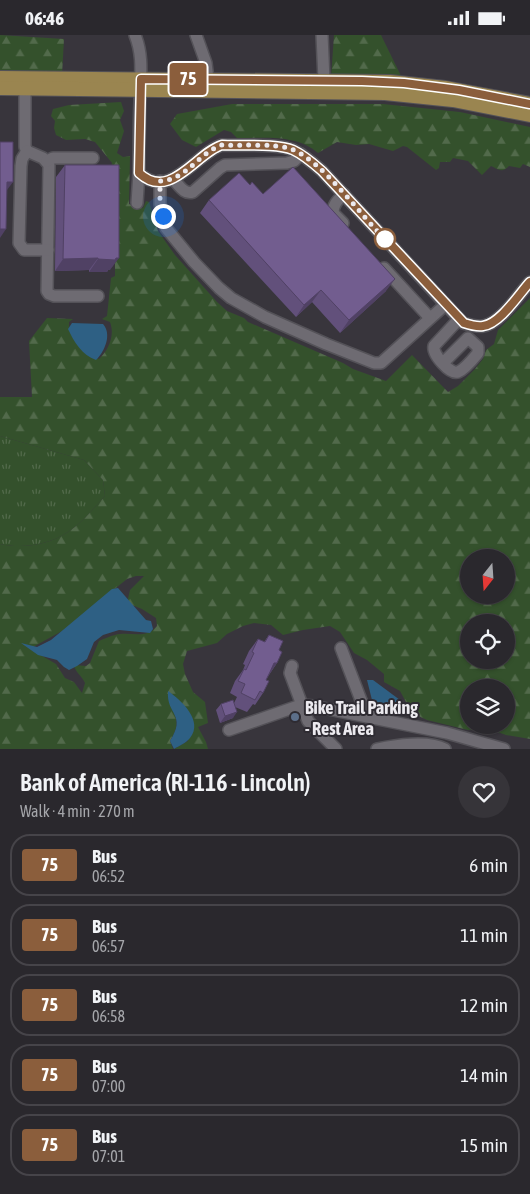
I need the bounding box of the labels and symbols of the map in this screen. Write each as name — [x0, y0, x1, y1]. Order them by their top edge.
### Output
line badge: 75 — [166, 63, 210, 95]
your location — [151, 204, 176, 229]
unlabelled marker — [374, 228, 396, 250]
north arrow — [460, 549, 515, 604]
place label: Bike Trail Parking - Rest Area — [305, 697, 418, 739]
marker: Bike Trail Parking - Rest Area — [289, 711, 301, 723]

